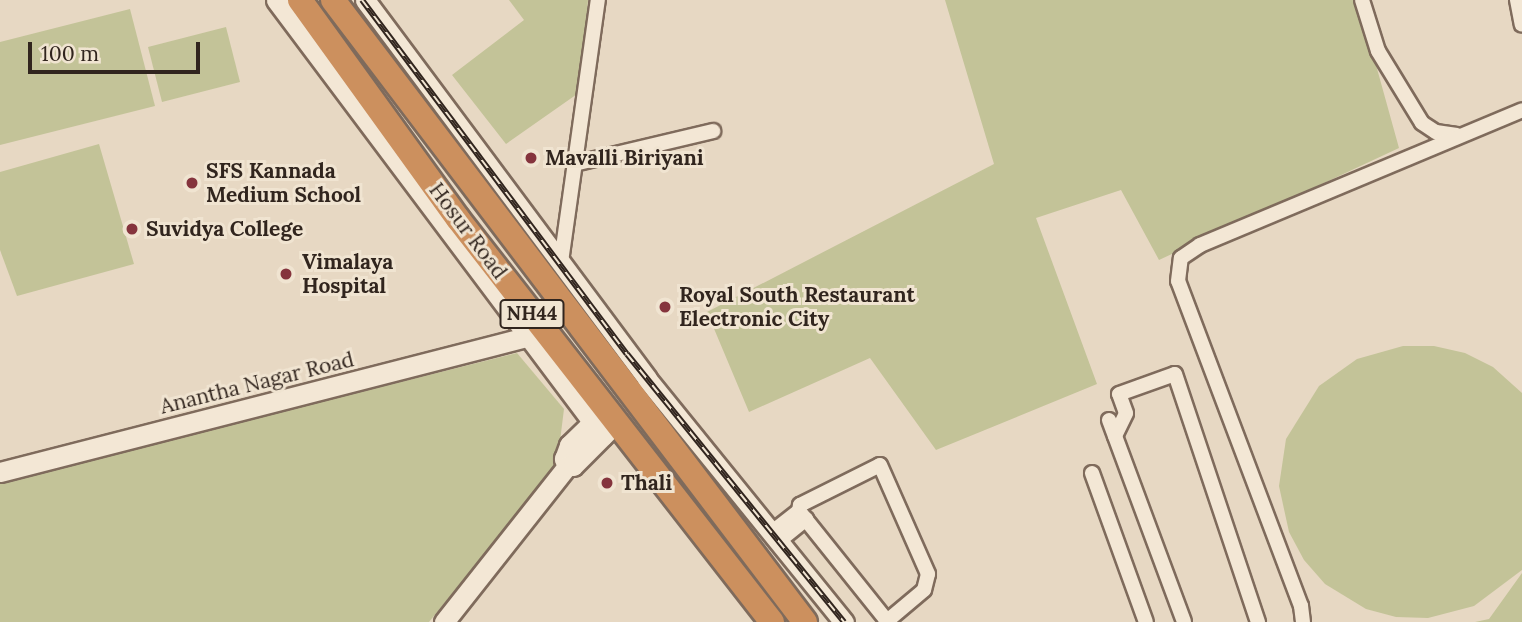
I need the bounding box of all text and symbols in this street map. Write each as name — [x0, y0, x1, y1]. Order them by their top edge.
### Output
scale bar — [32, 28, 203, 72]
text: 100 m — [41, 40, 99, 67]
place label: Mavalli Biriyani — [545, 145, 704, 171]
marker: Mavalli Biriyani — [523, 150, 539, 166]
place label: SFS Kannada Medium School — [206, 158, 361, 208]
marker: SFS Kannada Medium School — [184, 175, 200, 191]
street label: Hosur Road — [424, 178, 512, 284]
place label: Suvidya College — [146, 216, 303, 242]
marker: Suvidya College — [124, 221, 140, 237]
place label: Vimalaya Hospital — [302, 249, 393, 299]
marker: Vimalaya Hospital — [276, 264, 296, 284]
place label: Royal South Restaurant Electronic City — [679, 282, 915, 332]
road number: NH44 — [499, 298, 565, 330]
marker: Royal South Restaurant Electronic City — [657, 299, 673, 315]
street label: Anantha Nagar Road — [157, 347, 357, 419]
place label: Thali — [621, 470, 672, 496]
marker: Thali — [599, 475, 615, 491]

